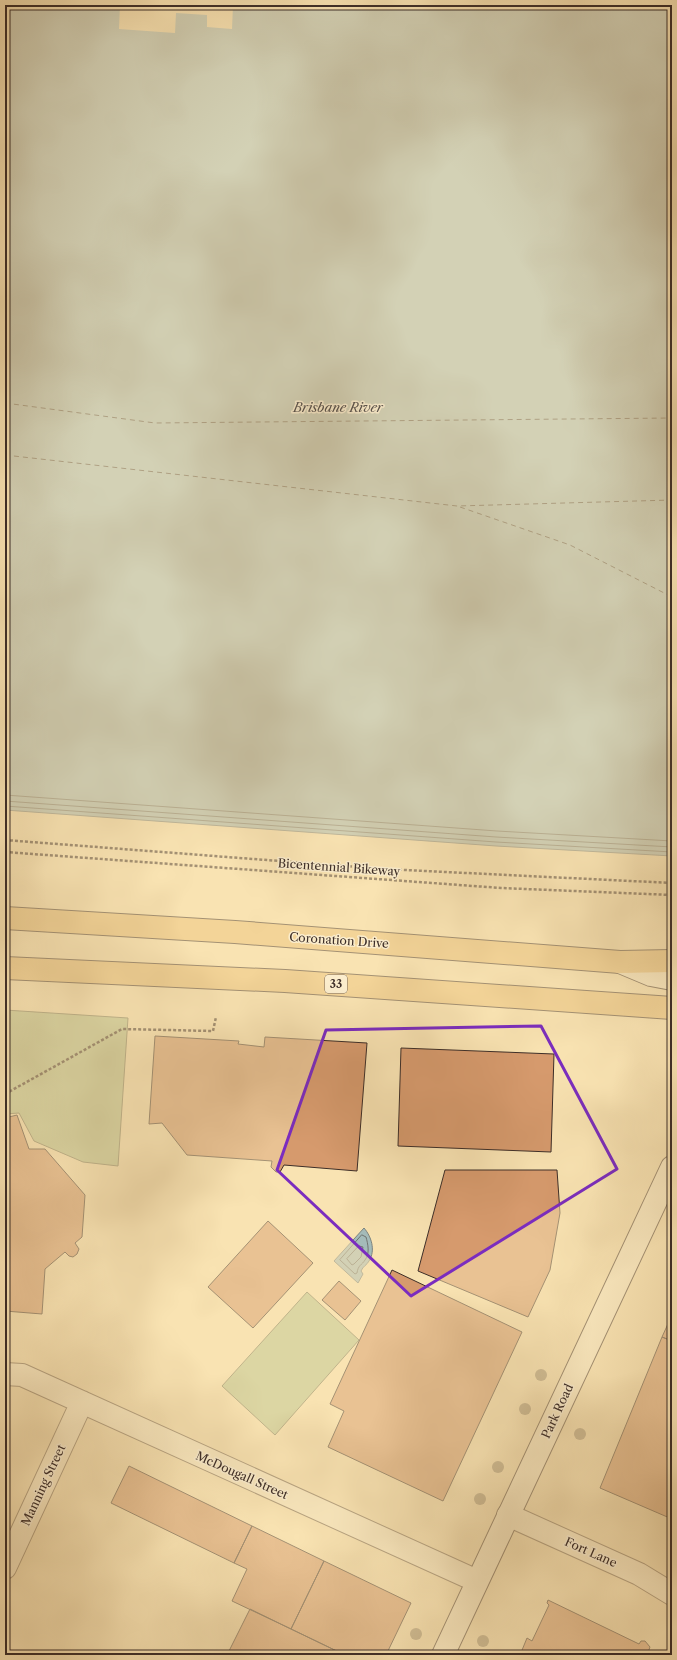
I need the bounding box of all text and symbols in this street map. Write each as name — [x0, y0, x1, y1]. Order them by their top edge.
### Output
water label: Brisbane River — [292, 399, 384, 415]
street label: Bicentennial Bikeway — [277, 855, 401, 879]
street label: Coronation Drive — [289, 929, 390, 951]
road number: 33 — [325, 975, 347, 993]
street label: Park Road — [538, 1381, 576, 1441]
street label: Manning Street — [18, 1441, 69, 1528]
street label: McDougall Street — [193, 1448, 291, 1502]
street label: Fort Lane — [563, 1534, 620, 1570]

